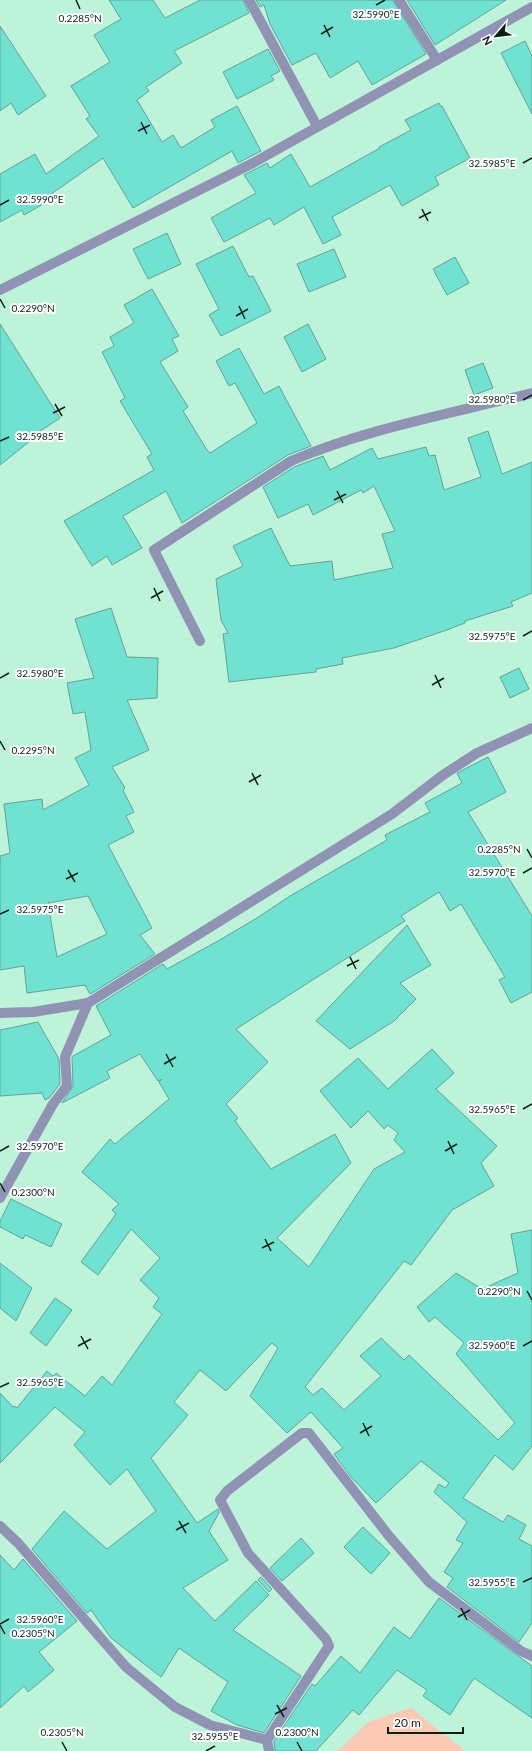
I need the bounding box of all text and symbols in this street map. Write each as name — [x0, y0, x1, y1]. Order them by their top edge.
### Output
text: 32.5990°E — [352, 8, 400, 20]
text: 0.2285°N — [58, 12, 102, 24]
north arrow — [476, 16, 516, 56]
text: N — [479, 34, 494, 48]
text: 32.5985°E — [468, 157, 516, 169]
text: 32.5990°E — [16, 193, 64, 205]
text: 0.2290°N — [11, 302, 55, 314]
text: 32.5980°E — [468, 393, 516, 405]
text: 32.5985°E — [16, 430, 64, 442]
text: 32.5975°E — [468, 630, 516, 642]
text: 32.5980°E — [16, 667, 64, 679]
text: 0.2295°N — [11, 744, 55, 756]
text: 0.2285°N — [477, 843, 521, 855]
text: 32.5970°E — [468, 866, 516, 878]
text: 32.5975°E — [16, 903, 64, 915]
text: 32.5965°E — [468, 1103, 516, 1115]
text: 32.5970°E — [16, 1140, 64, 1152]
text: 0.2300°N — [11, 1186, 55, 1198]
text: 0.2290°N — [477, 1285, 521, 1297]
text: 32.5960°E — [468, 1339, 516, 1351]
text: 32.5965°E — [16, 1376, 64, 1388]
text: 32.5955°E — [468, 1576, 516, 1588]
text: 32.5960°E — [16, 1613, 64, 1625]
text: 0.2305°N — [11, 1627, 55, 1639]
scale bar — [388, 1709, 463, 1735]
text: 20 m — [394, 1715, 421, 1730]
text: 0.2305°N — [40, 1726, 84, 1738]
text: 0.2300°N — [275, 1726, 319, 1738]
text: 32.5955°E — [191, 1730, 239, 1742]

